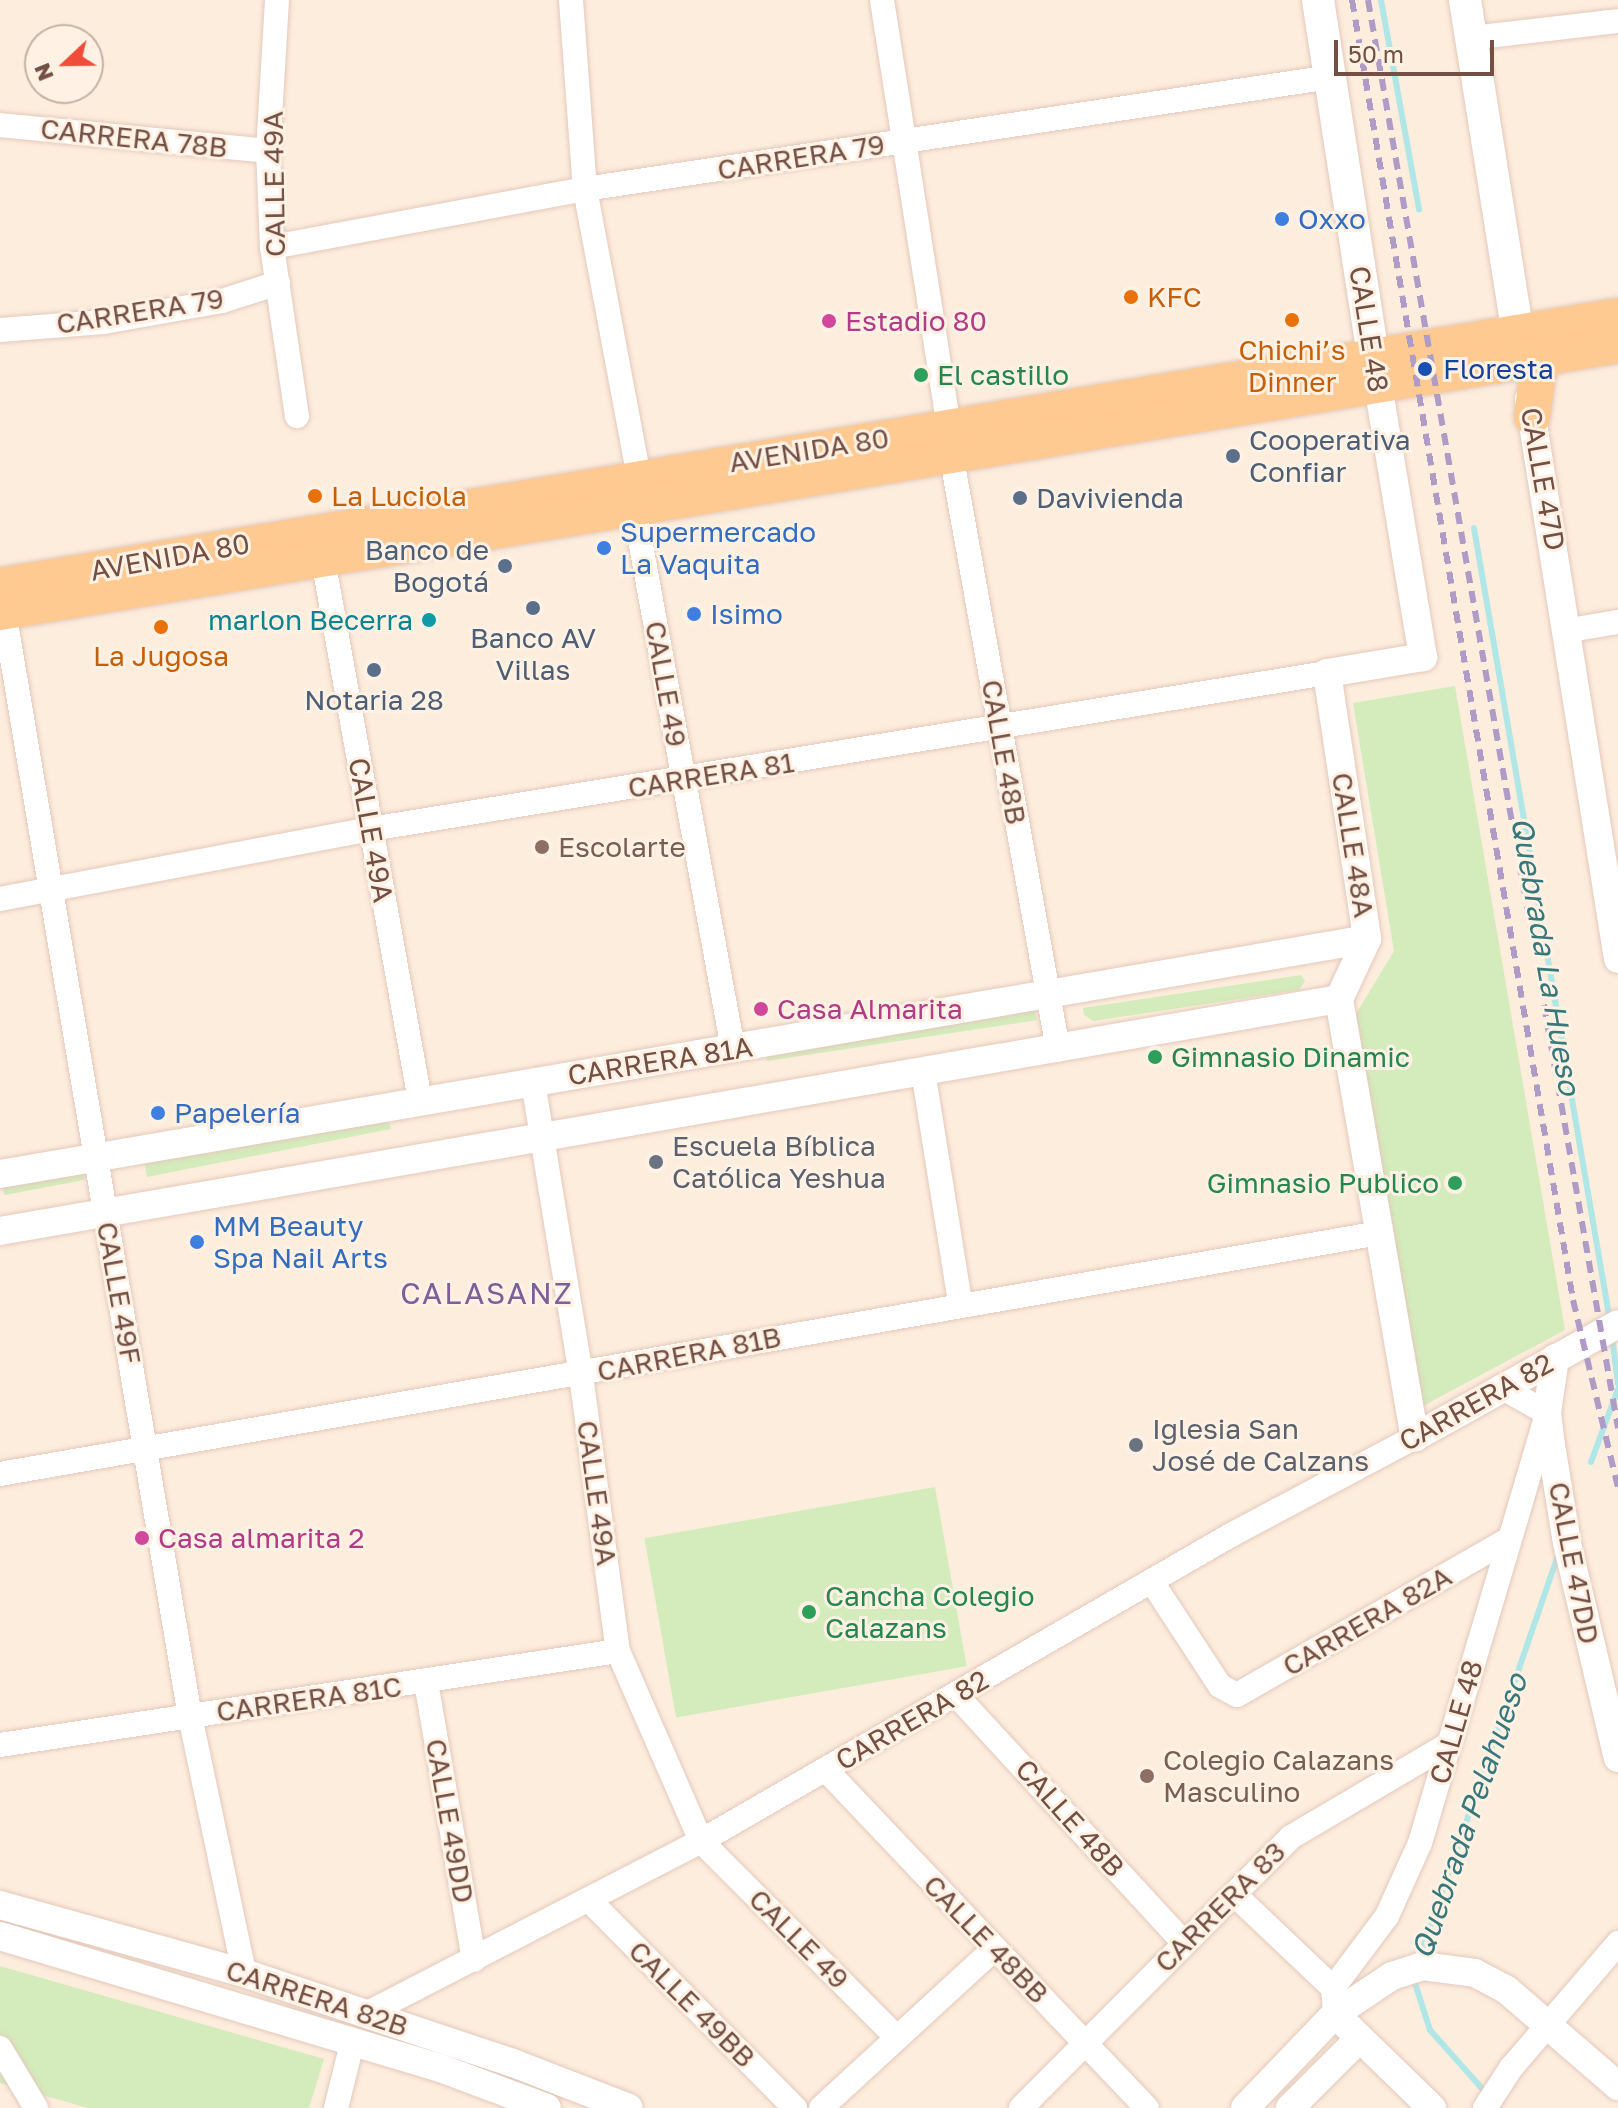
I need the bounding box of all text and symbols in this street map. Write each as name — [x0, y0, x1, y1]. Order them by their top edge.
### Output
north arrow — [24, 24, 104, 104]
scale bar — [1338, 24, 1498, 74]
text: 50 m — [1348, 39, 1404, 68]
text: N — [27, 60, 59, 85]
street label: CARRERA 78B — [39, 111, 229, 165]
street label: CALLE 49A — [256, 111, 292, 257]
street label: CARRERA 79 — [715, 127, 887, 187]
place label: Oxxo — [1298, 202, 1366, 236]
marker: Oxxo — [1273, 210, 1291, 228]
street label: CALLE 48 — [1342, 263, 1396, 395]
place label: KFC — [1147, 280, 1202, 314]
street label: CARRERA 79 — [54, 281, 226, 341]
marker: KFC — [1122, 288, 1140, 306]
place label: Estadio 80 — [845, 304, 987, 338]
marker: Chichi’s Dinner — [1283, 311, 1301, 329]
marker: Estadio 80 — [820, 312, 838, 330]
place label: Chichi’s Dinner — [1239, 333, 1345, 399]
place label: Floresta — [1443, 352, 1554, 386]
place label: El castillo — [937, 358, 1069, 392]
marker: Floresta — [1414, 358, 1436, 380]
marker: El castillo — [912, 366, 930, 384]
street label: CALLE 47D — [1514, 405, 1572, 553]
street label: AVENIDA 80 — [727, 421, 891, 479]
place label: Cooperativa Confiar — [1249, 423, 1411, 489]
marker: Cooperativa Confiar — [1224, 447, 1242, 465]
place label: La Luciola — [331, 479, 467, 513]
place label: Davivienda — [1036, 481, 1184, 515]
marker: La Luciola — [306, 487, 324, 505]
marker: Davivienda — [1011, 489, 1029, 507]
place label: Supermercado La Vaquita — [620, 515, 816, 581]
street label: AVENIDA 80 — [88, 526, 252, 588]
place label: Banco de Bogotá — [365, 533, 489, 599]
marker: Supermercado La Vaquita — [595, 539, 613, 557]
marker: Banco de Bogotá — [496, 557, 514, 575]
place label: Isimo — [710, 597, 783, 631]
marker: Banco AV Villas — [524, 599, 542, 617]
place label: marlon Becerra — [208, 603, 413, 637]
marker: Isimo — [685, 605, 703, 623]
marker: marlon Becerra — [420, 611, 438, 629]
marker: La Jugosa — [152, 618, 170, 636]
street label: CALLE 49 — [638, 618, 694, 750]
place label: Banco AV Villas — [470, 621, 596, 687]
place label: La Jugosa — [93, 639, 229, 673]
marker: Notaria 28 — [365, 661, 383, 679]
street label: CALLE 48B — [975, 677, 1033, 827]
place label: Notaria 28 — [304, 683, 444, 717]
street label: CARRERA 81 — [625, 745, 797, 805]
street label: CALLE 49A — [342, 755, 400, 905]
street label: CALLE 48A — [1325, 770, 1381, 920]
water label: Quebrada La Hueso — [1504, 814, 1588, 1098]
place label: Escolarte — [558, 830, 686, 864]
marker: Escolarte — [533, 838, 551, 856]
place label: Casa Almarita — [777, 992, 963, 1026]
marker: Casa Almarita — [752, 1000, 770, 1018]
street label: CARRERA 81A — [565, 1030, 755, 1092]
place label: Gimnasio Dinamic — [1171, 1040, 1410, 1074]
marker: Gimnasio Dinamic — [1146, 1048, 1164, 1066]
place label: Papelería — [174, 1096, 301, 1130]
marker: Papelería — [149, 1104, 167, 1122]
place label: Escuela Bíblica Católica Yeshua — [672, 1129, 886, 1195]
marker: Escuela Bíblica Católica Yeshua — [647, 1153, 665, 1171]
place label: Gimnasio Publico — [1207, 1166, 1439, 1200]
marker: Gimnasio Publico — [1446, 1174, 1464, 1192]
place label: MM Beauty Spa Nail Arts — [213, 1209, 388, 1275]
street label: CALLE 49F — [90, 1219, 148, 1367]
marker: MM Beauty Spa Nail Arts — [188, 1233, 206, 1251]
district label: CALASANZ — [400, 1275, 574, 1311]
street label: CARRERA 81B — [594, 1320, 784, 1388]
street label: CARRERA 82 — [1393, 1346, 1559, 1458]
place label: Iglesia San José de Calzans — [1152, 1412, 1369, 1478]
street label: CALLE 49A — [570, 1418, 624, 1568]
marker: Iglesia San José de Calzans — [1127, 1436, 1145, 1454]
street label: CALLE 47DD — [1542, 1479, 1606, 1647]
place label: Casa almarita 2 — [158, 1521, 365, 1555]
marker: Casa almarita 2 — [133, 1529, 151, 1547]
street label: CARRERA 82A — [1277, 1559, 1457, 1683]
place label: Cancha Colegio Calazans — [825, 1579, 1035, 1645]
marker: Cancha Colegio Calazans — [800, 1603, 818, 1621]
street label: CALLE 48 — [1422, 1656, 1490, 1788]
street label: CARRERA 82 — [830, 1663, 994, 1777]
street label: CARRERA 81C — [214, 1669, 404, 1729]
water label: Quebrada Pelahueso — [1403, 1669, 1535, 1963]
street label: CALLE 49DD — [419, 1736, 481, 1906]
place label: Colegio Calazans Masculino — [1163, 1743, 1394, 1809]
street label: CALLE 48B — [1009, 1752, 1131, 1884]
marker: Colegio Calazans Masculino — [1138, 1767, 1156, 1785]
street label: CARRERA 83 — [1148, 1835, 1292, 1979]
street label: CALLE 48BB — [917, 1868, 1055, 2010]
street label: CALLE 49 — [742, 1882, 856, 1996]
street label: CALLE 49BB — [622, 1934, 762, 2074]
street label: CARRERA 82B — [222, 1953, 412, 2043]

